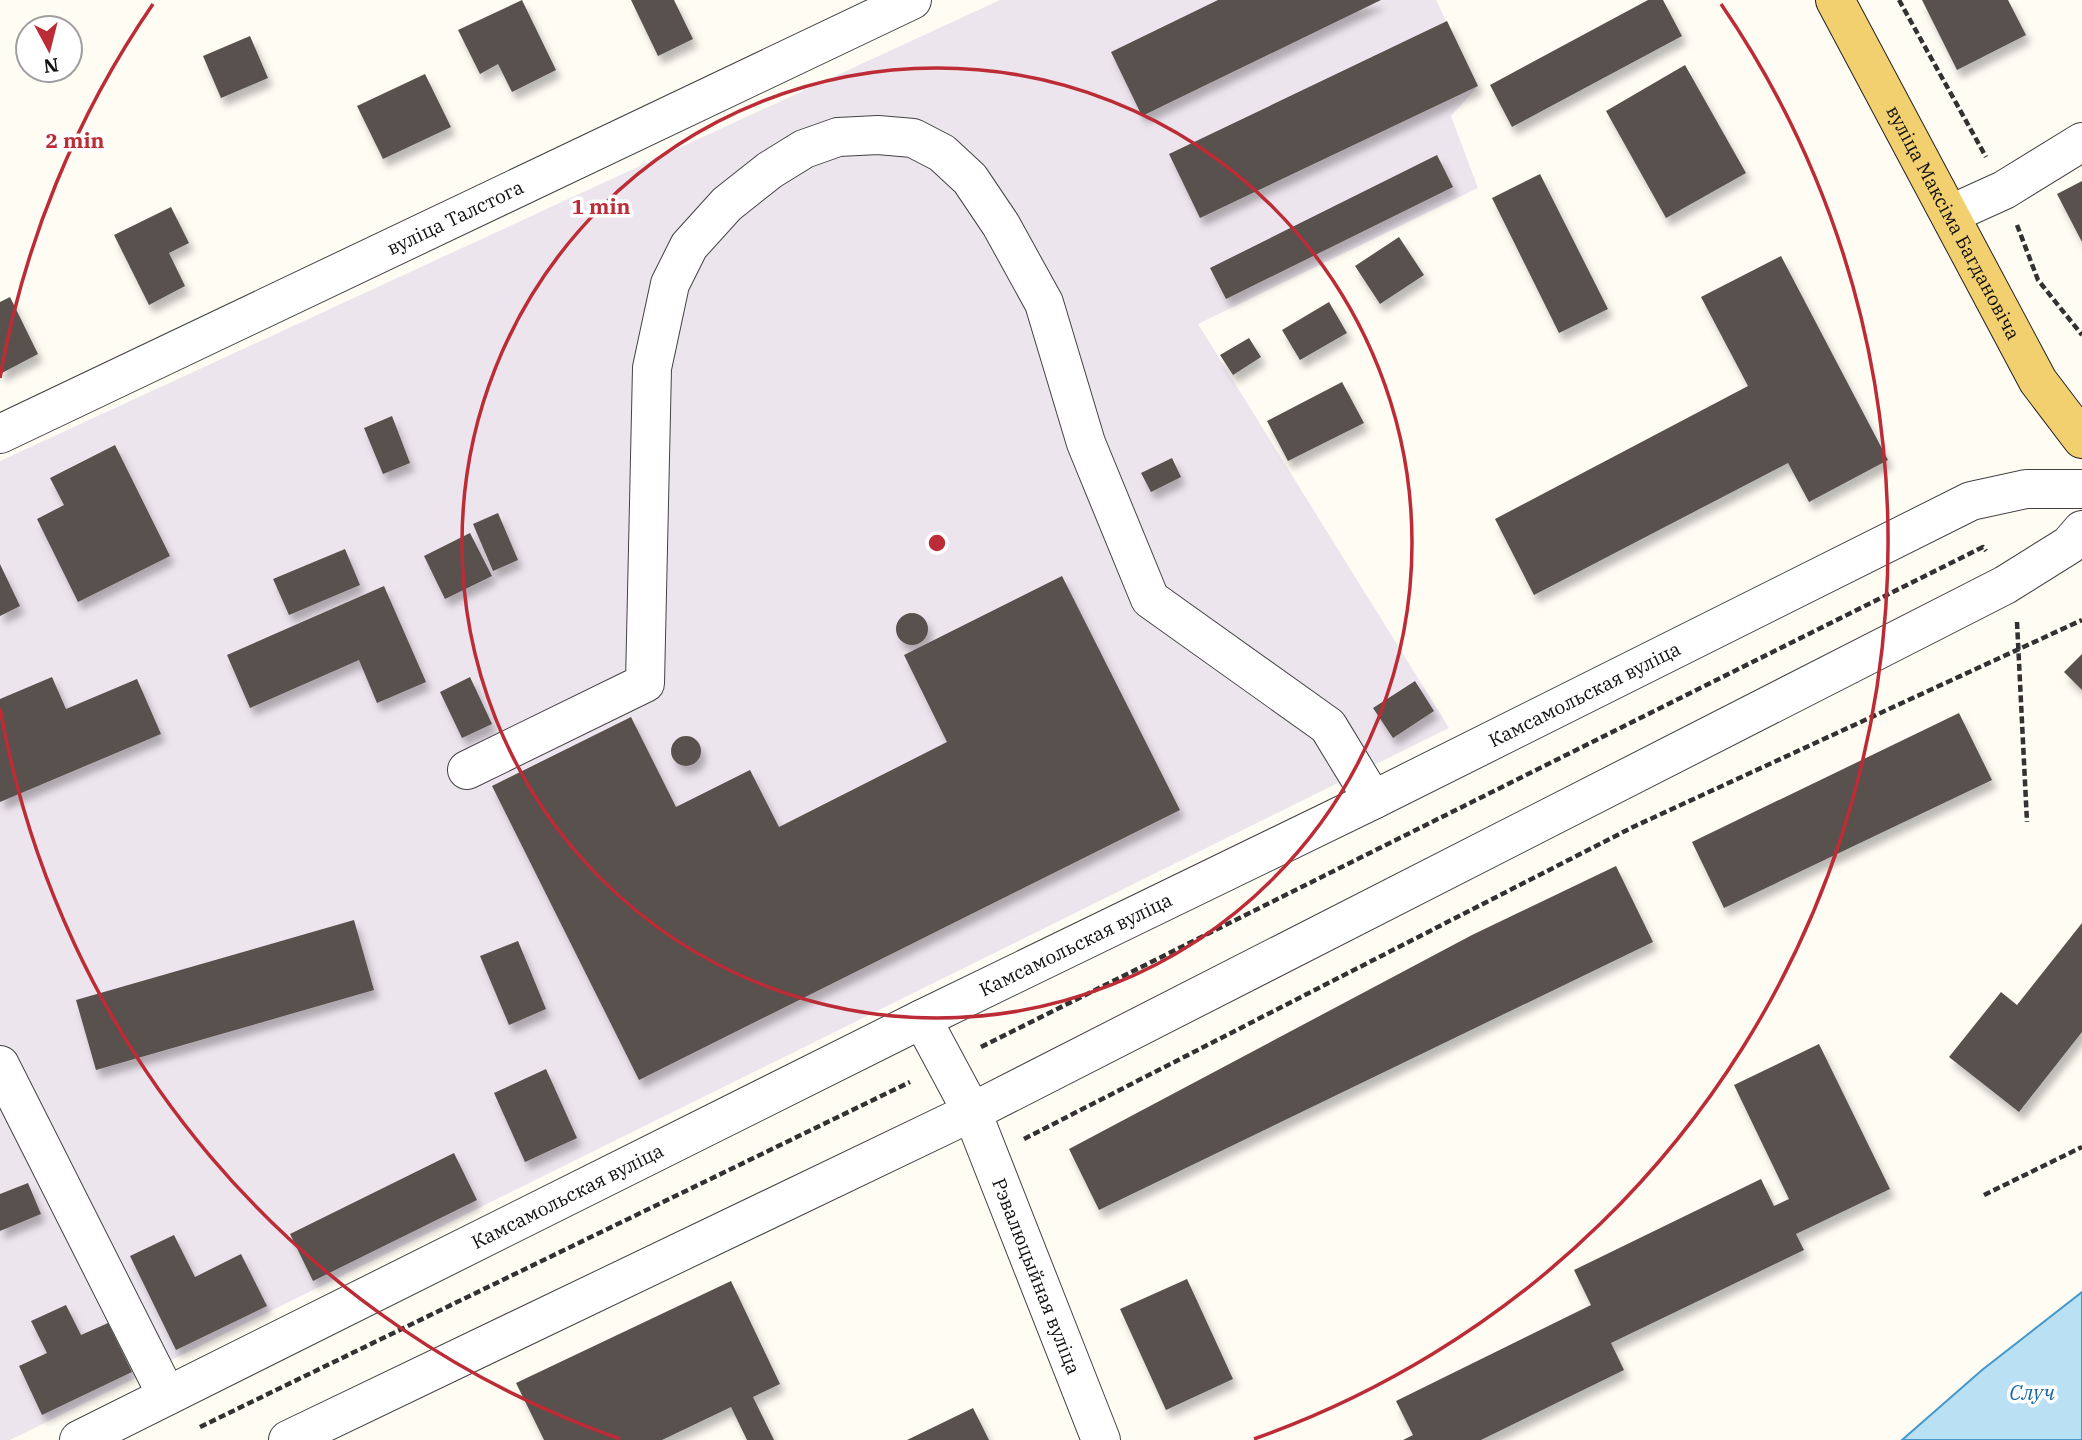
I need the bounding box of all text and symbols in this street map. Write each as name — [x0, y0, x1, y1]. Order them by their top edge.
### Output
north arrow — [14, 14, 84, 84]
text: N — [42, 53, 60, 79]
street label: вуліца Максіма Багдановіча — [1881, 101, 2026, 344]
text: 2 min — [46, 126, 104, 154]
street label: вуліца Талстога — [383, 175, 527, 260]
text: 1 min — [572, 192, 630, 220]
centre of rings — [925, 531, 949, 555]
street label: Камсамольская вуліца — [1485, 636, 1684, 752]
street label: Камсамольская вуліца — [975, 887, 1176, 1001]
street label: Камсамольская вуліца — [468, 1138, 667, 1254]
street label: Рэвалюцыйная вуліца — [987, 1175, 1086, 1378]
water label: Случ — [2009, 1378, 2055, 1406]

